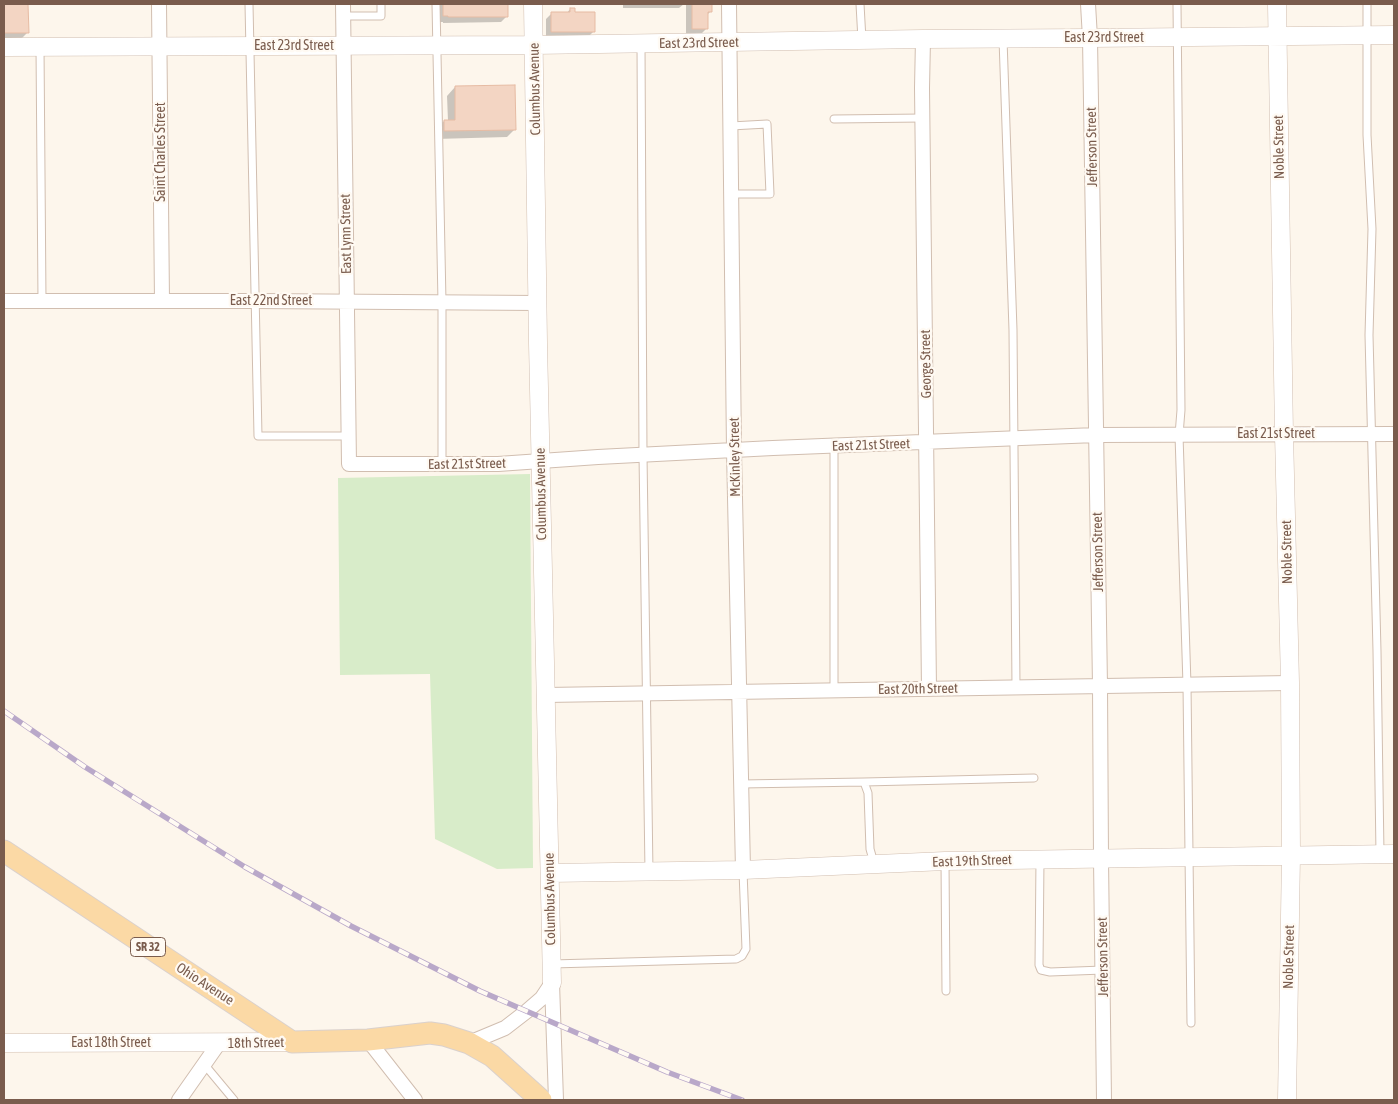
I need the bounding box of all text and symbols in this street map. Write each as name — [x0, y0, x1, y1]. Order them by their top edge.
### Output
street label: East 23rd Street — [1064, 30, 1144, 46]
street label: East 23rd Street — [659, 34, 739, 52]
street label: East 23rd Street — [254, 38, 334, 54]
street label: Columbus Avenue — [526, 43, 544, 135]
street label: Saint Charles Street — [153, 102, 169, 202]
street label: Jefferson Street — [1083, 107, 1101, 187]
street label: Noble Street — [1270, 115, 1288, 179]
street label: East Lynn Street — [337, 194, 355, 274]
street label: East 22nd Street — [230, 293, 312, 309]
street label: George Street — [917, 329, 935, 399]
street label: McKinley Street — [726, 417, 744, 497]
street label: East 21st Street — [1237, 426, 1315, 442]
street label: East 21st Street — [832, 435, 910, 455]
street label: Columbus Avenue — [532, 448, 550, 540]
street label: East 21st Street — [428, 455, 506, 473]
street label: Jefferson Street — [1089, 512, 1107, 592]
street label: Noble Street — [1278, 520, 1296, 584]
street label: East 20th Street — [878, 680, 958, 698]
street label: East 19th Street — [932, 851, 1012, 871]
street label: Columbus Avenue — [541, 853, 559, 945]
street label: Jefferson Street — [1094, 917, 1112, 997]
street label: Noble Street — [1280, 925, 1298, 989]
road number: SR 32 — [130, 938, 166, 956]
street label: Ohio Avenue — [173, 959, 237, 1009]
street label: 18th Street — [228, 1034, 284, 1052]
street label: East 18th Street — [71, 1035, 151, 1051]

